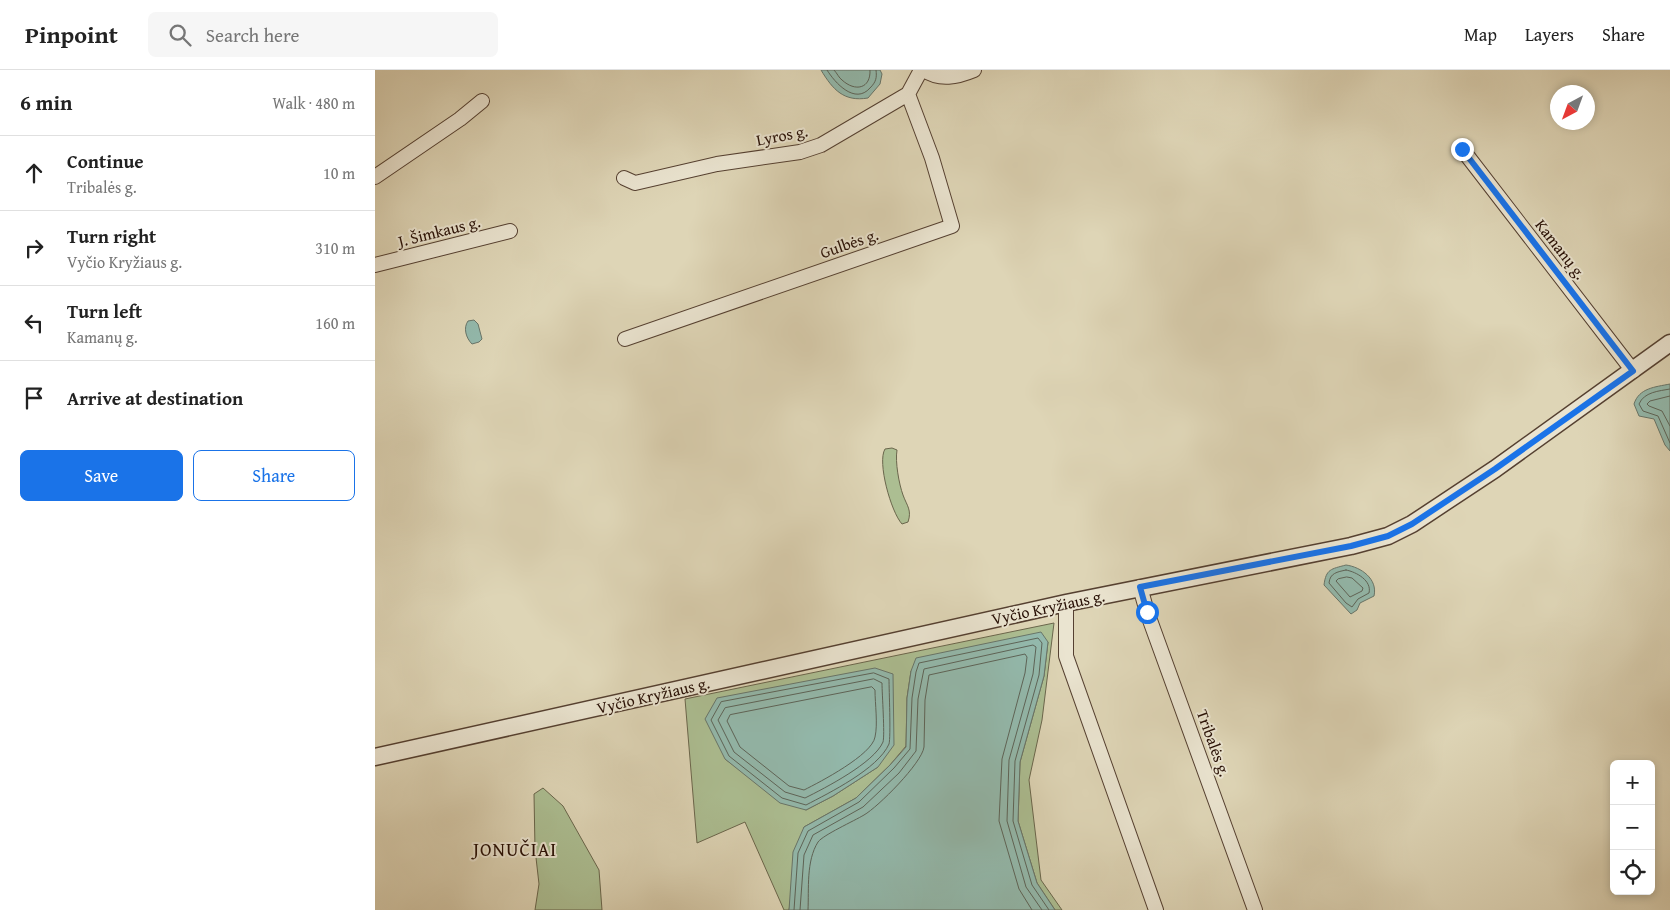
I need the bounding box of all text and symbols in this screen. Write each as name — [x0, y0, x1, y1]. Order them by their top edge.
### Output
search box — [148, 12, 498, 57]
text: Pinpoint — [25, 17, 118, 52]
icon: search — [166, 21, 194, 49]
text: Search here — [206, 21, 299, 49]
text: Map — [1464, 21, 1497, 48]
text: Layers — [1525, 21, 1574, 48]
text: Share — [1602, 21, 1645, 48]
north arrow — [1550, 85, 1595, 130]
text: 6 min — [20, 87, 72, 118]
text: Walk · 480 m — [272, 91, 355, 115]
street label: Lyros g. — [754, 118, 810, 152]
route end — [1451, 138, 1474, 161]
text: Continue — [67, 147, 144, 175]
icon: ahead — [20, 159, 48, 187]
text: 10 m — [323, 161, 355, 185]
text: Tribalės g. — [67, 175, 137, 199]
street label: J. Šimkaus g. — [393, 209, 483, 253]
street label: Kamanų g. — [1530, 214, 1592, 284]
text: Turn right — [67, 222, 156, 250]
street label: Gulbės g. — [817, 222, 881, 264]
icon: right — [20, 234, 48, 262]
text: 310 m — [315, 236, 355, 260]
text: Vyčio Kryžiaus g. — [67, 250, 182, 274]
text: Turn left — [67, 297, 142, 325]
icon: left — [20, 309, 48, 337]
text: 160 m — [315, 311, 355, 335]
text: Kamanų g. — [67, 325, 138, 349]
icon: arrive — [20, 384, 48, 412]
text: Arrive at destination — [67, 384, 243, 412]
button: Save — [20, 450, 183, 501]
button: Share — [193, 450, 355, 501]
street label: Vyčio Kryžiaus g. — [989, 583, 1107, 631]
route start — [1136, 601, 1159, 624]
street label: Vyčio Kryžiaus g. — [594, 670, 712, 720]
street label: Tribalės g. — [1191, 706, 1237, 780]
map controls — [1610, 760, 1655, 895]
button: + — [1610, 760, 1655, 805]
button: − — [1610, 805, 1655, 850]
district label: JONUČIAI — [471, 835, 557, 863]
button: locate — [1610, 850, 1655, 895]

